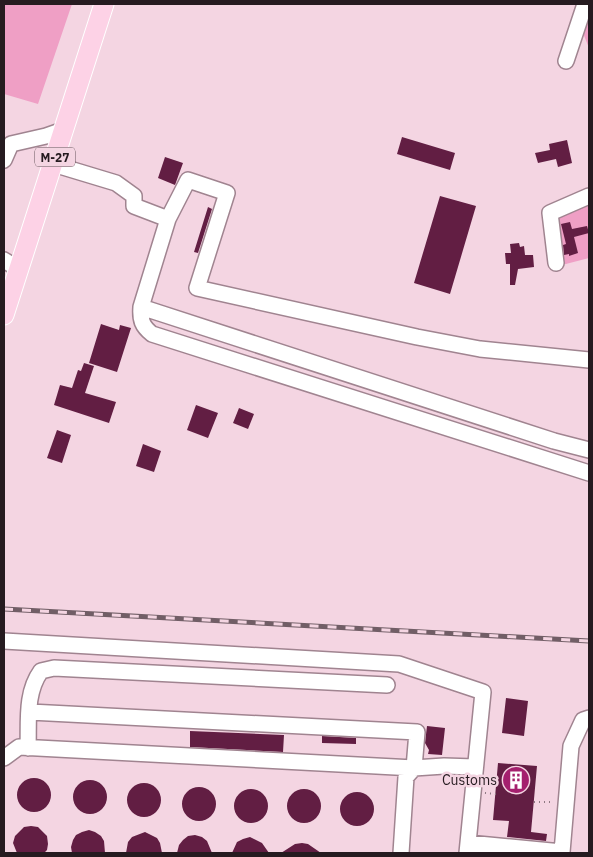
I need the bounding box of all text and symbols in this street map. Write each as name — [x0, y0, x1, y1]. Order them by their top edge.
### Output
road number: М-27 — [35, 148, 75, 166]
building icon: Customs — [501, 765, 531, 795]
place label: Customs — [442, 771, 497, 789]

